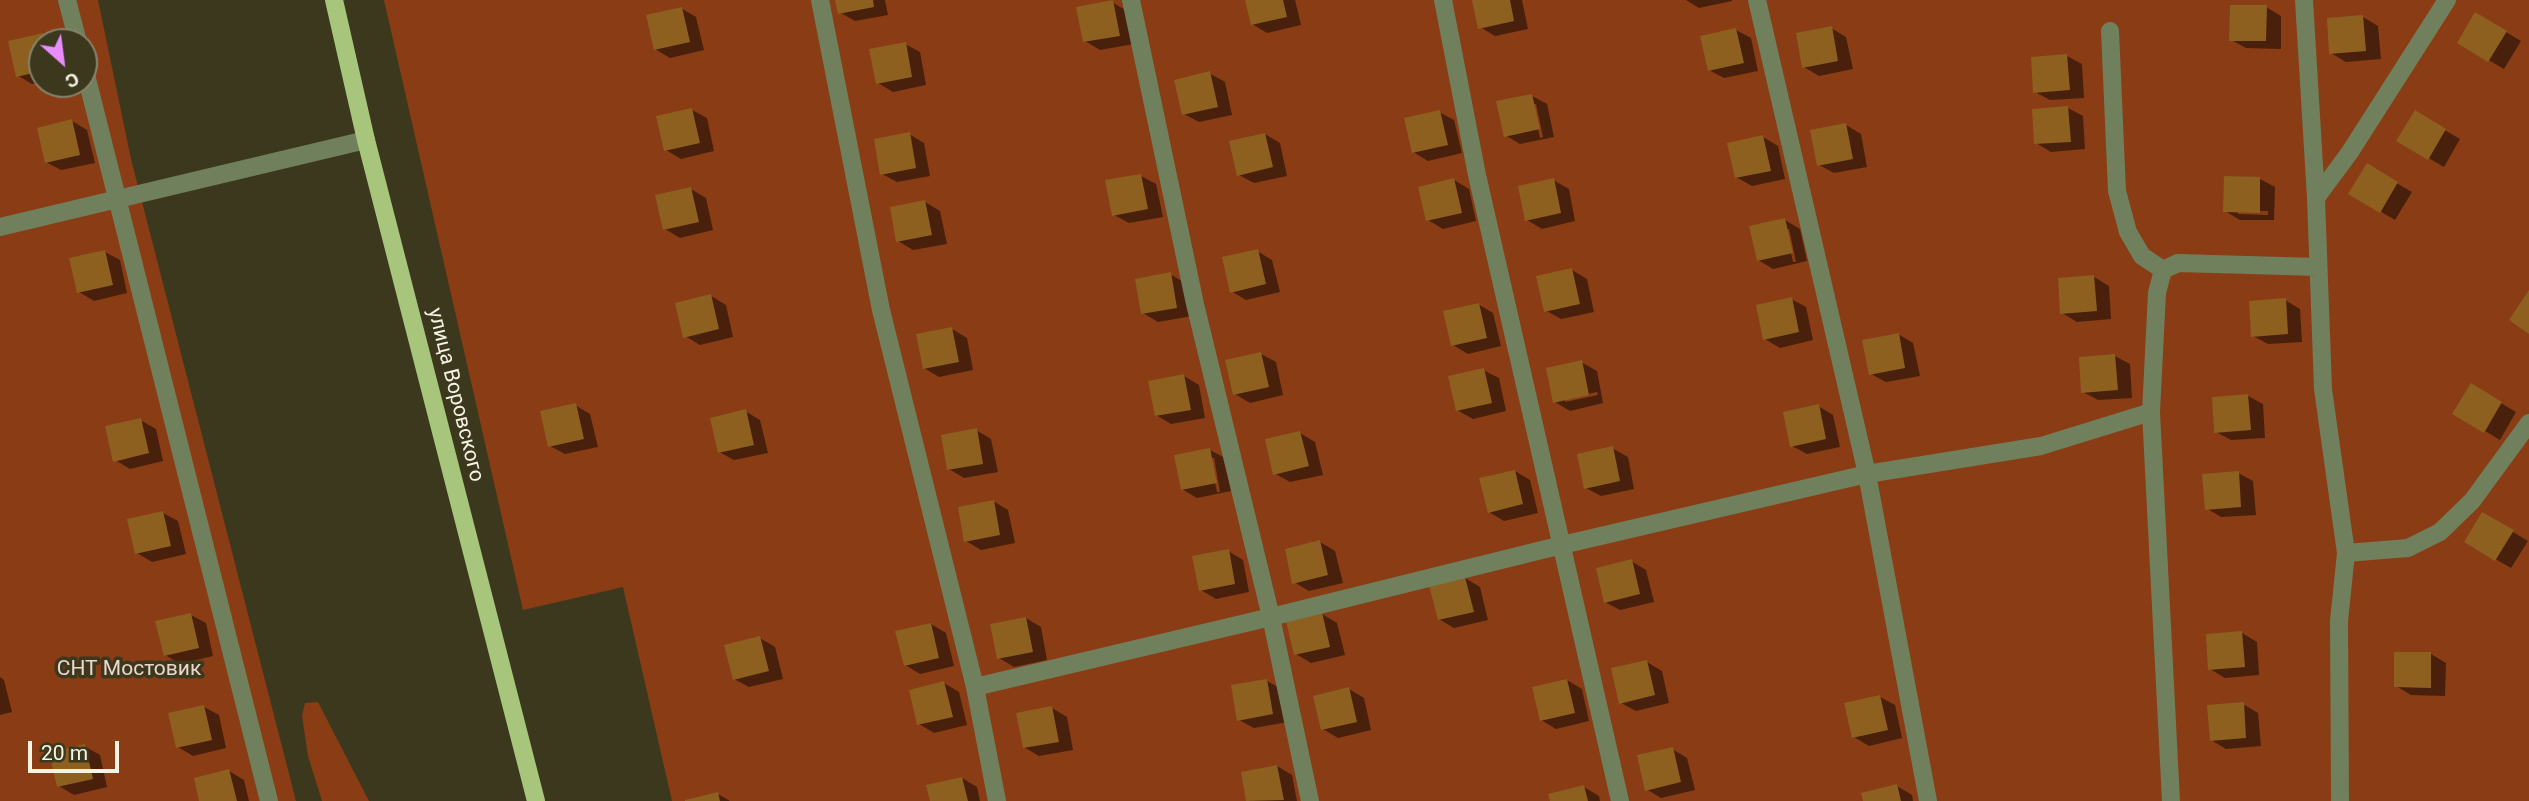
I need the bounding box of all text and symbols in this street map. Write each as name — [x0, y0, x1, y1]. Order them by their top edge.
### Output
north arrow — [28, 28, 98, 98]
text: С — [61, 67, 83, 93]
street label: улица Воровского — [421, 305, 489, 485]
park label: СНТ Мостовик — [57, 657, 201, 683]
scale bar — [32, 728, 122, 772]
text: 20 m — [41, 741, 88, 765]

